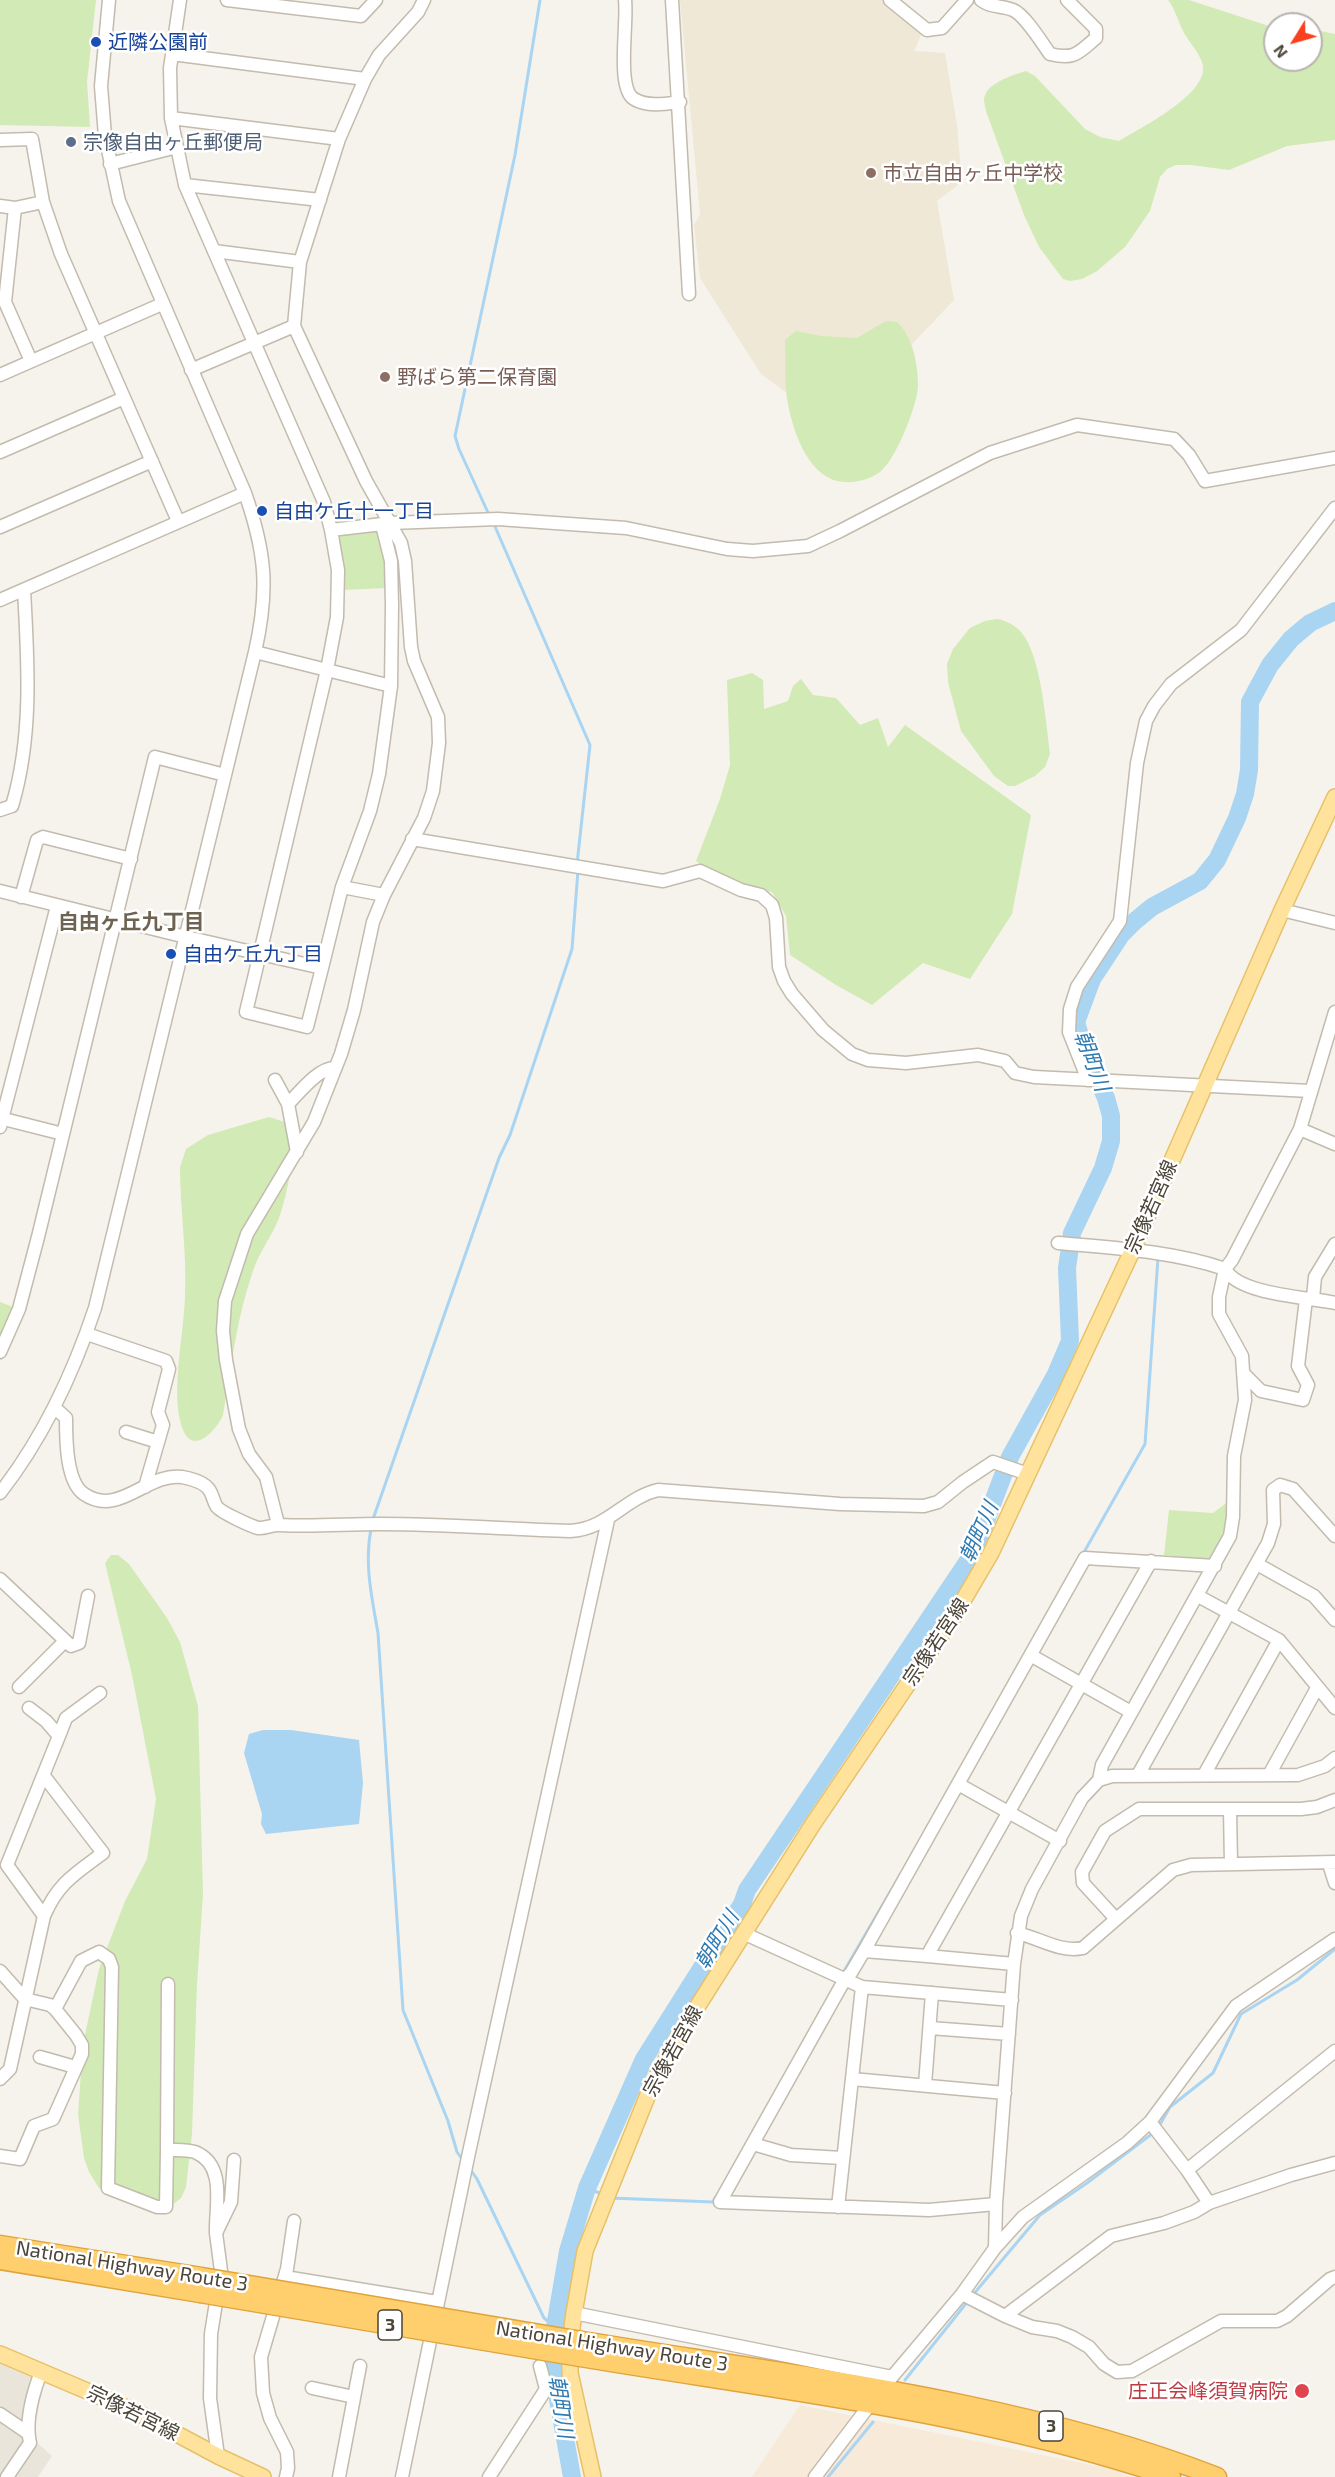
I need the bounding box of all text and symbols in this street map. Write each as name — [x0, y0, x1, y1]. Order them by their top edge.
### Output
north arrow — [1263, 12, 1323, 72]
place label: 近隣公園前 — [108, 30, 208, 54]
marker: 近隣公園前 — [89, 35, 103, 49]
text: N — [1269, 42, 1291, 62]
place label: 宗像自由ヶ丘郵便局 — [83, 130, 263, 154]
marker: 宗像自由ヶ丘郵便局 — [64, 135, 78, 149]
place label: 市立自由ヶ丘中学校 — [883, 161, 1063, 185]
marker: 市立自由ヶ丘中学校 — [864, 166, 878, 180]
place label: 野ばら第二保育園 — [397, 365, 557, 389]
marker: 野ばら第二保育園 — [378, 370, 392, 384]
place label: 自由ケ丘十一丁目 — [274, 499, 434, 523]
marker: 自由ケ丘十一丁目 — [255, 504, 269, 518]
district label: 自由ヶ丘九丁目 — [58, 909, 204, 935]
place label: 自由ケ丘九丁目 — [183, 942, 323, 966]
marker: 自由ケ丘九丁目 — [164, 947, 178, 961]
water label: 朝町川 — [1069, 1027, 1115, 1095]
street label: 宗像若宮線 — [1120, 1156, 1182, 1258]
water label: 朝町川 — [955, 1498, 1003, 1566]
street label: 宗像若宮線 — [898, 1594, 974, 1690]
water label: 朝町川 — [690, 1907, 744, 1973]
street label: 宗像若宮線 — [638, 2001, 708, 2101]
street label: National Highway Route 3 — [14, 2236, 250, 2296]
road number: 3 — [378, 2310, 402, 2340]
street label: National Highway Route 3 — [494, 2316, 730, 2376]
water label: 朝町川 — [544, 2374, 578, 2440]
place label: 庄正会峰須賀病院 — [1128, 2379, 1288, 2403]
street label: 宗像若宮線 — [83, 2380, 183, 2446]
marker: 庄正会峰須賀病院 — [1293, 2382, 1311, 2400]
road number: 3 — [1039, 2411, 1063, 2441]

